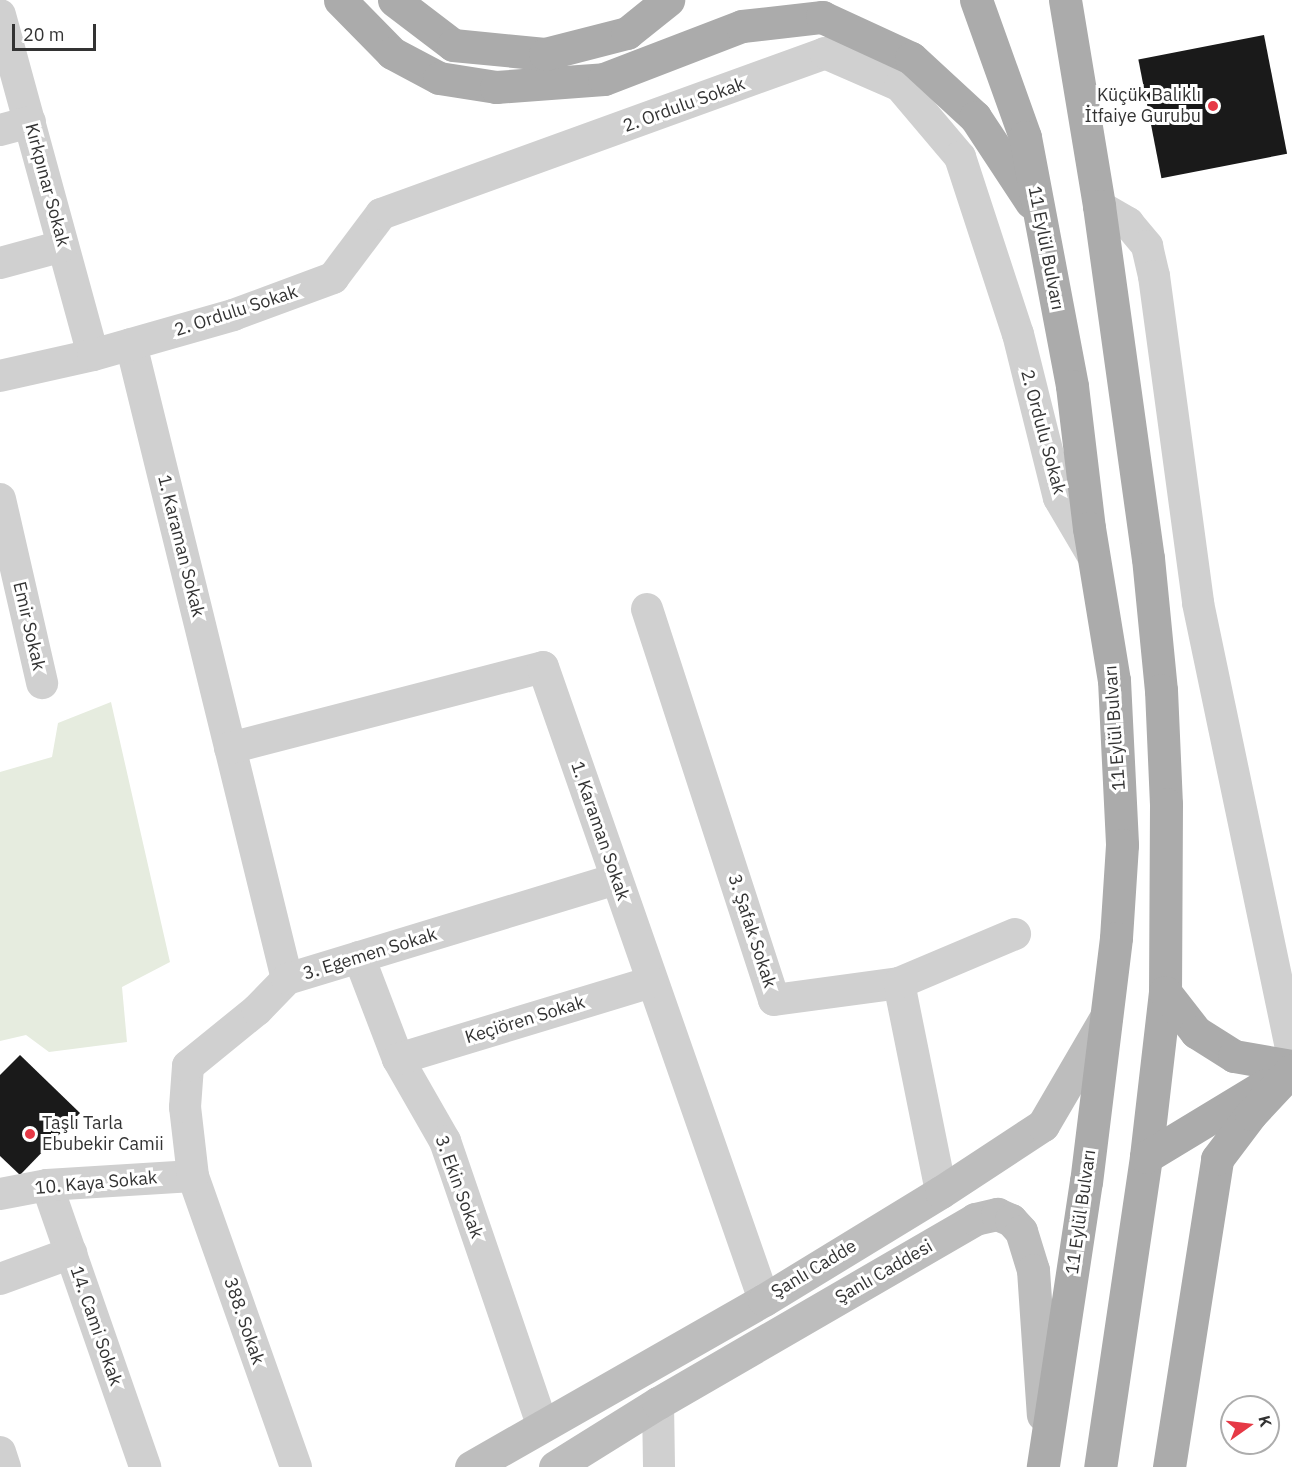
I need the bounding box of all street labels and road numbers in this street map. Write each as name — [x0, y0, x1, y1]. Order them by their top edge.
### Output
street label: 2. Ordulu Sokak — [620, 73, 748, 137]
street label: Kırkpınar Sokak — [20, 121, 74, 249]
street label: 11 Eylül Bulvarı — [1023, 184, 1069, 312]
street label: 2. Ordulu Sokak — [172, 281, 300, 341]
street label: 2. Ordulu Sokak — [1016, 367, 1070, 497]
street label: 1. Karaman Sokak — [153, 473, 209, 619]
street label: Emir Sokak — [8, 579, 50, 673]
street label: 11 Eylül Bulvarı — [1100, 665, 1130, 791]
street label: 1. Karaman Sokak — [566, 759, 634, 903]
street label: 3. Şafak Sokak — [723, 871, 781, 991]
street label: 3. Egemen Sokak — [301, 923, 439, 985]
street label: Keçiören Sokak — [462, 991, 588, 1049]
street label: 3. Ekin Sokak — [430, 1133, 488, 1241]
street label: 11 Eylül Bulvarı — [1062, 1148, 1100, 1276]
street label: 10. Kaya Sokak — [34, 1167, 158, 1199]
street label: Şanlı Cadde — [768, 1235, 860, 1303]
street label: Şanlı Caddesi — [832, 1235, 936, 1309]
street label: 14. Cami Sokak — [65, 1263, 127, 1389]
street label: 388. Sokak — [219, 1275, 269, 1367]

